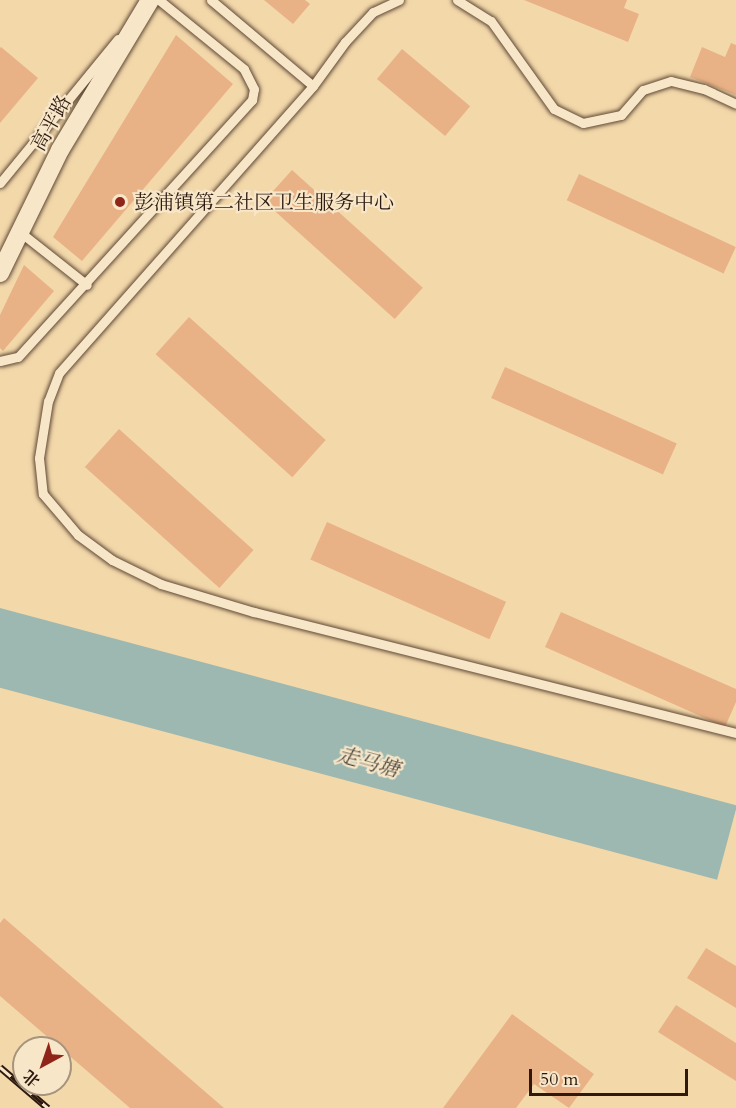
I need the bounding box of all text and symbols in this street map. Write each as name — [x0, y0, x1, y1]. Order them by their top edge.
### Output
street label: 高平路 — [26, 91, 76, 155]
place label: 彭浦镇第二社区卫生服务中心 — [134, 190, 394, 214]
marker: 彭浦镇第二社区卫生服务中心 — [111, 193, 129, 211]
water label: 走马塘 — [334, 743, 402, 783]
north arrow — [12, 1036, 72, 1096]
scale bar — [532, 1057, 691, 1095]
text: 北 — [19, 1065, 45, 1092]
text: 50 m — [540, 1067, 579, 1092]

